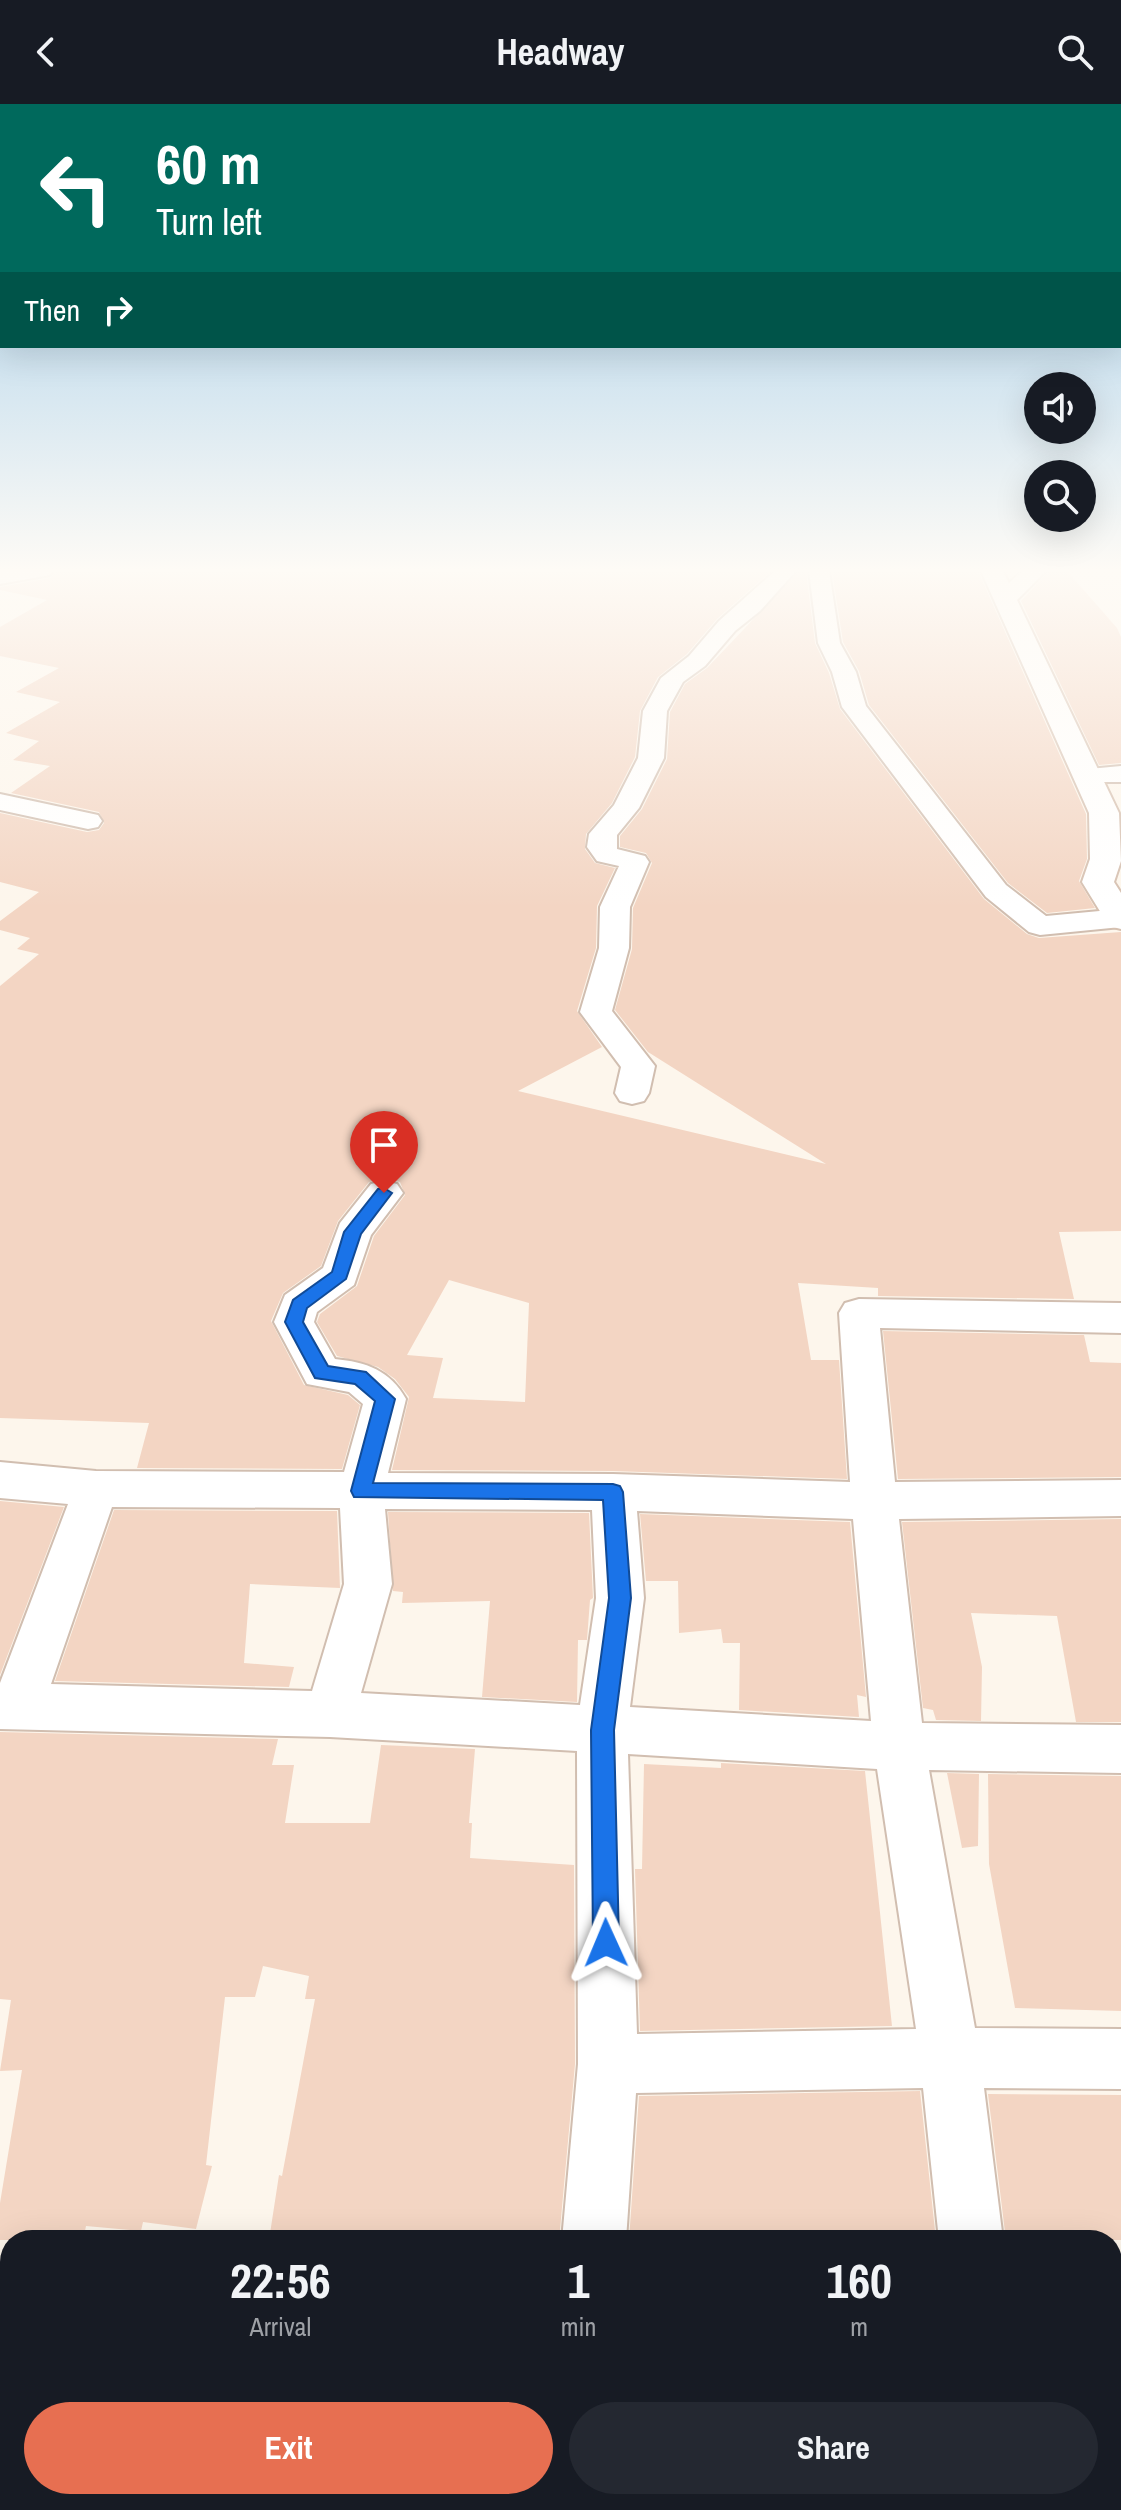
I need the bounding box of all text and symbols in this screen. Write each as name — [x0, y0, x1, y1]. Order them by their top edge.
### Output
text: Headway — [497, 28, 624, 76]
icon: back — [24, 30, 68, 74]
icon: search — [1053, 30, 1097, 74]
text: 60 m — [156, 126, 261, 201]
icon: left — [24, 136, 128, 240]
text: Turn left — [156, 198, 262, 246]
icon: right — [96, 288, 140, 332]
text: Then — [24, 290, 80, 330]
map controls — [1024, 372, 1096, 532]
button: sound — [1024, 372, 1096, 444]
button: search — [1024, 460, 1096, 532]
pin — [350, 1111, 418, 1193]
icon: arrive — [362, 1123, 406, 1167]
position arrow — [564, 1901, 648, 1985]
text: 22:56 — [230, 2248, 331, 2313]
text: 1 — [568, 2248, 589, 2313]
text: 160 — [826, 2248, 892, 2313]
text: Arrival — [250, 2309, 311, 2344]
text: min — [561, 2309, 596, 2344]
text: m — [850, 2309, 868, 2344]
button: Exit — [24, 2402, 553, 2494]
button: Share — [569, 2402, 1098, 2494]

